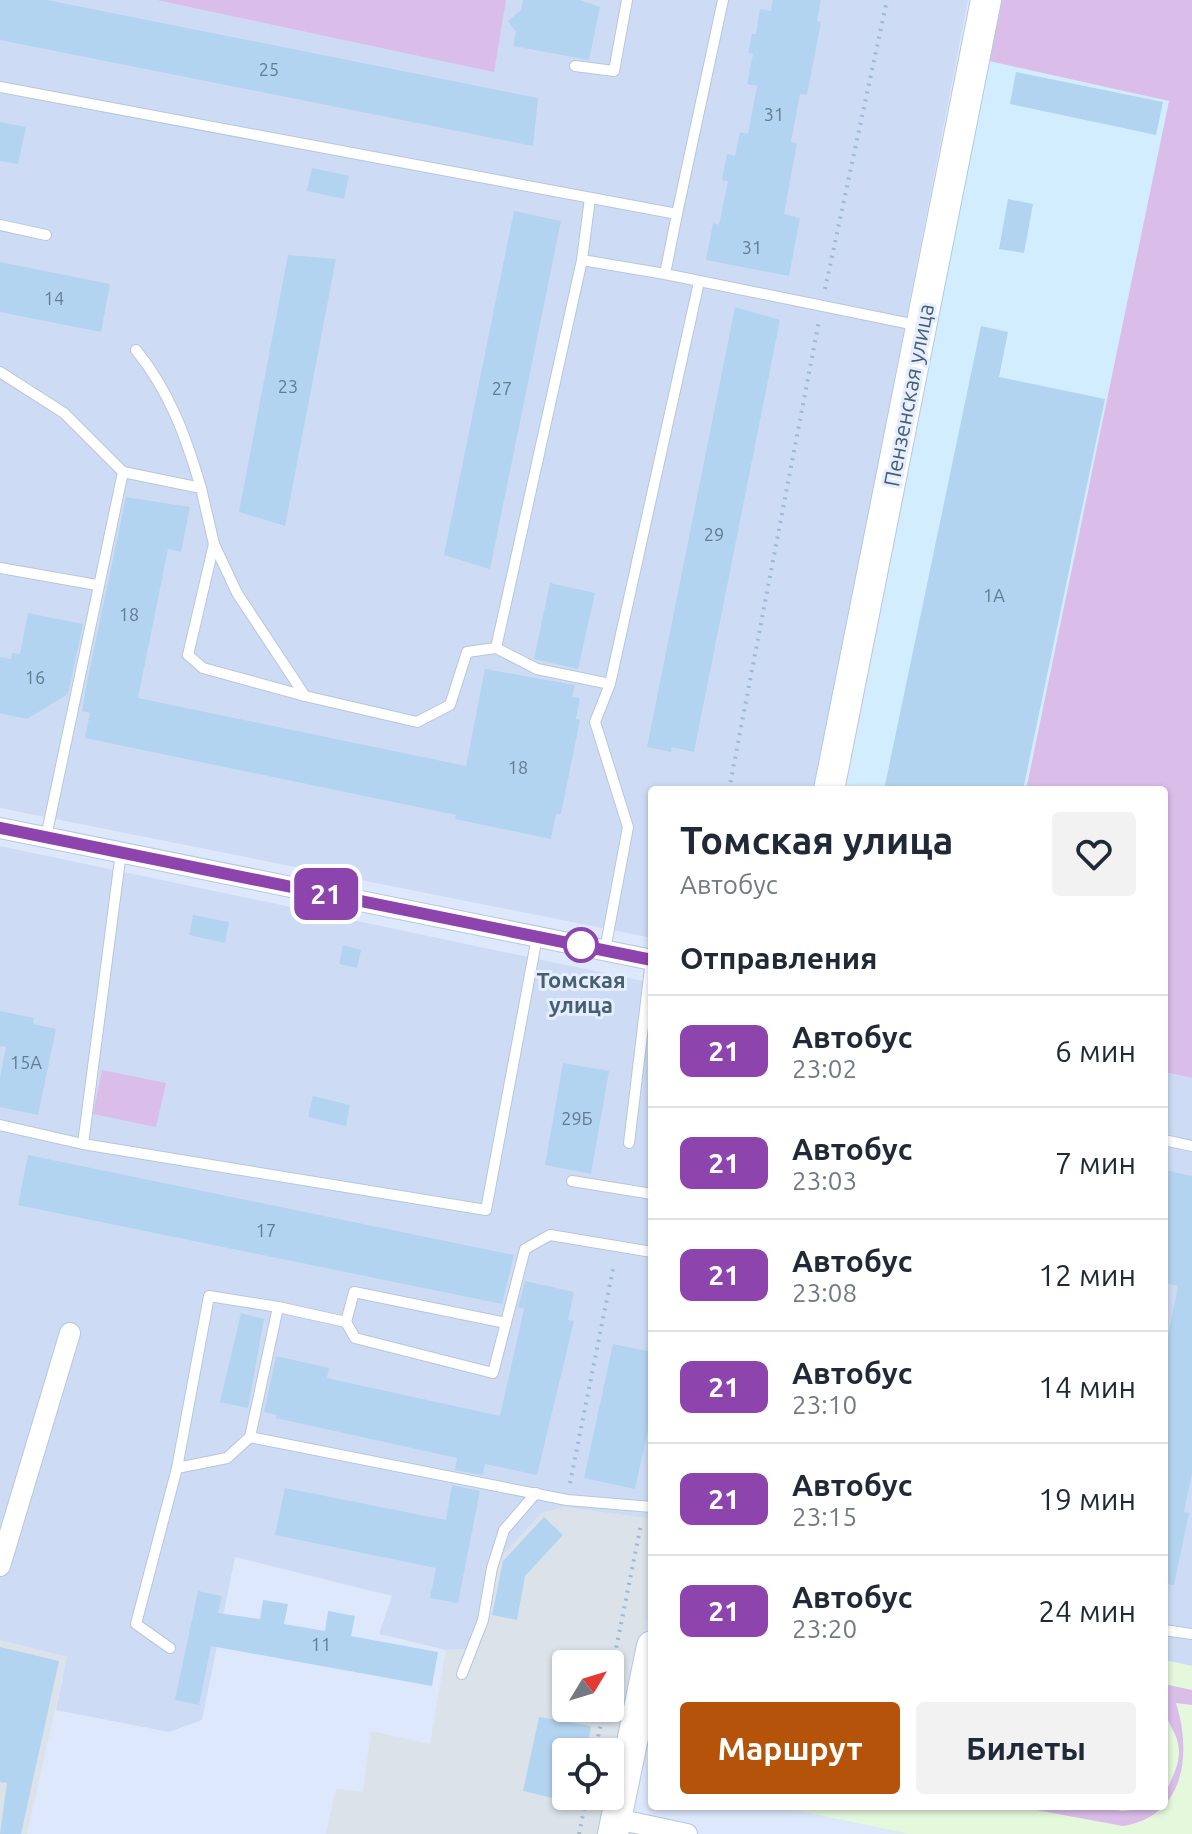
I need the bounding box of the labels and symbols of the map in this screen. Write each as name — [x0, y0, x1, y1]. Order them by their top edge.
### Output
house number: 25 — [259, 59, 279, 79]
house number: 31 — [764, 104, 784, 124]
house number: 31 — [742, 237, 762, 257]
house number: 14 — [44, 288, 64, 308]
street label: Пензенская улица — [878, 301, 938, 489]
house number: 23 — [278, 376, 298, 396]
house number: 27 — [492, 378, 512, 398]
house number: 29 — [704, 524, 724, 544]
house number: 1А — [983, 585, 1005, 605]
house number: 18 — [119, 604, 139, 624]
house number: 16 — [25, 667, 45, 687]
house number: 18 — [508, 757, 528, 777]
line badge: 21 — [290, 868, 362, 920]
marker: Томская улица — [564, 928, 598, 962]
place label: Томская улица — [536, 967, 626, 1017]
house number: 15А — [10, 1052, 42, 1072]
house number: 29Б — [561, 1108, 593, 1128]
house number: 17 — [256, 1220, 276, 1240]
house number: 11 — [311, 1634, 331, 1654]
north arrow — [552, 1650, 624, 1722]

